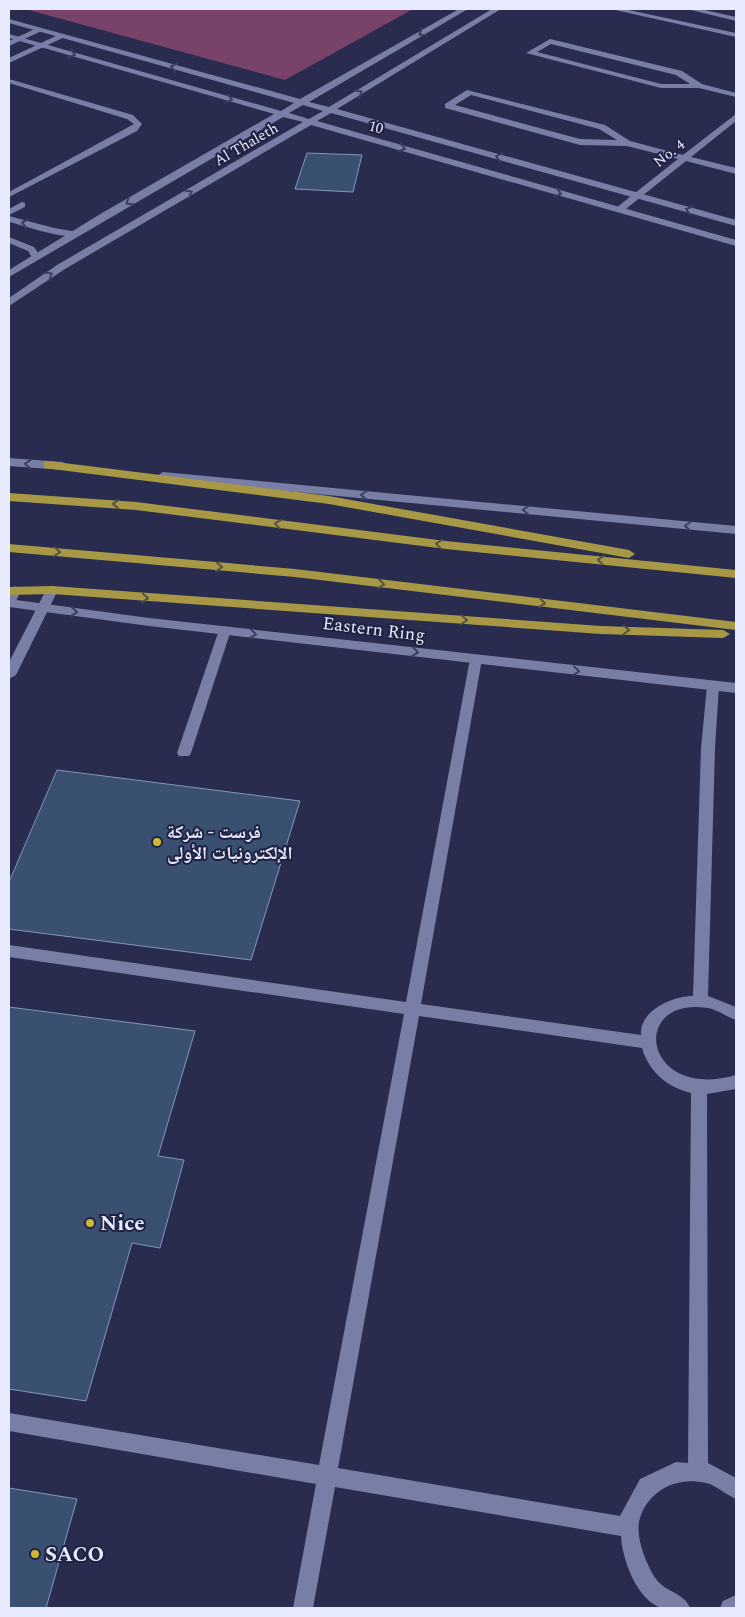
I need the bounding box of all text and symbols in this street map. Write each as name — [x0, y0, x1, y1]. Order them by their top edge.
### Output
one-way arrow — [418, 27, 427, 37]
one-way arrow — [68, 49, 76, 59]
one-way arrow — [170, 62, 178, 72]
one-way arrow — [354, 89, 363, 99]
one-way arrow — [224, 93, 232, 103]
street label: 10 — [365, 114, 386, 141]
street label: Al Thaleth — [210, 117, 283, 172]
street label: No. 4 — [648, 133, 691, 173]
one-way arrow — [397, 143, 405, 153]
one-way arrow — [495, 152, 503, 163]
one-way arrow — [554, 187, 562, 197]
one-way arrow — [184, 190, 193, 200]
one-way arrow — [126, 195, 135, 205]
one-way arrow — [685, 205, 694, 216]
one-way arrow — [21, 219, 29, 229]
one-way arrow — [43, 272, 52, 281]
one-way arrow — [24, 458, 32, 469]
one-way arrow — [360, 490, 368, 501]
one-way arrow — [112, 499, 120, 510]
one-way arrow — [522, 505, 530, 516]
one-way arrow — [273, 519, 281, 530]
one-way arrow — [683, 520, 691, 531]
one-way arrow — [435, 539, 443, 550]
one-way arrow — [54, 546, 62, 557]
one-way arrow — [596, 555, 604, 566]
one-way arrow — [215, 561, 223, 572]
one-way arrow — [377, 578, 385, 589]
one-way arrow — [141, 592, 149, 603]
one-way arrow — [538, 597, 546, 608]
one-way arrow — [70, 607, 79, 617]
street label: Eastern Ring — [321, 610, 427, 649]
one-way arrow — [460, 615, 468, 626]
one-way arrow — [622, 625, 630, 636]
one-way arrow — [249, 628, 257, 639]
one-way arrow — [411, 646, 419, 657]
one-way arrow — [572, 665, 580, 676]
place label: فرست - شركة الإلكترونيات الأولى — [167, 819, 293, 867]
marker: فرست - شركة الإلكترونيات الأولى — [151, 836, 163, 848]
place label: Nice — [100, 1208, 145, 1240]
marker: Nice — [84, 1217, 96, 1229]
place label: SACO — [45, 1539, 104, 1571]
marker: SACO — [29, 1548, 41, 1560]

